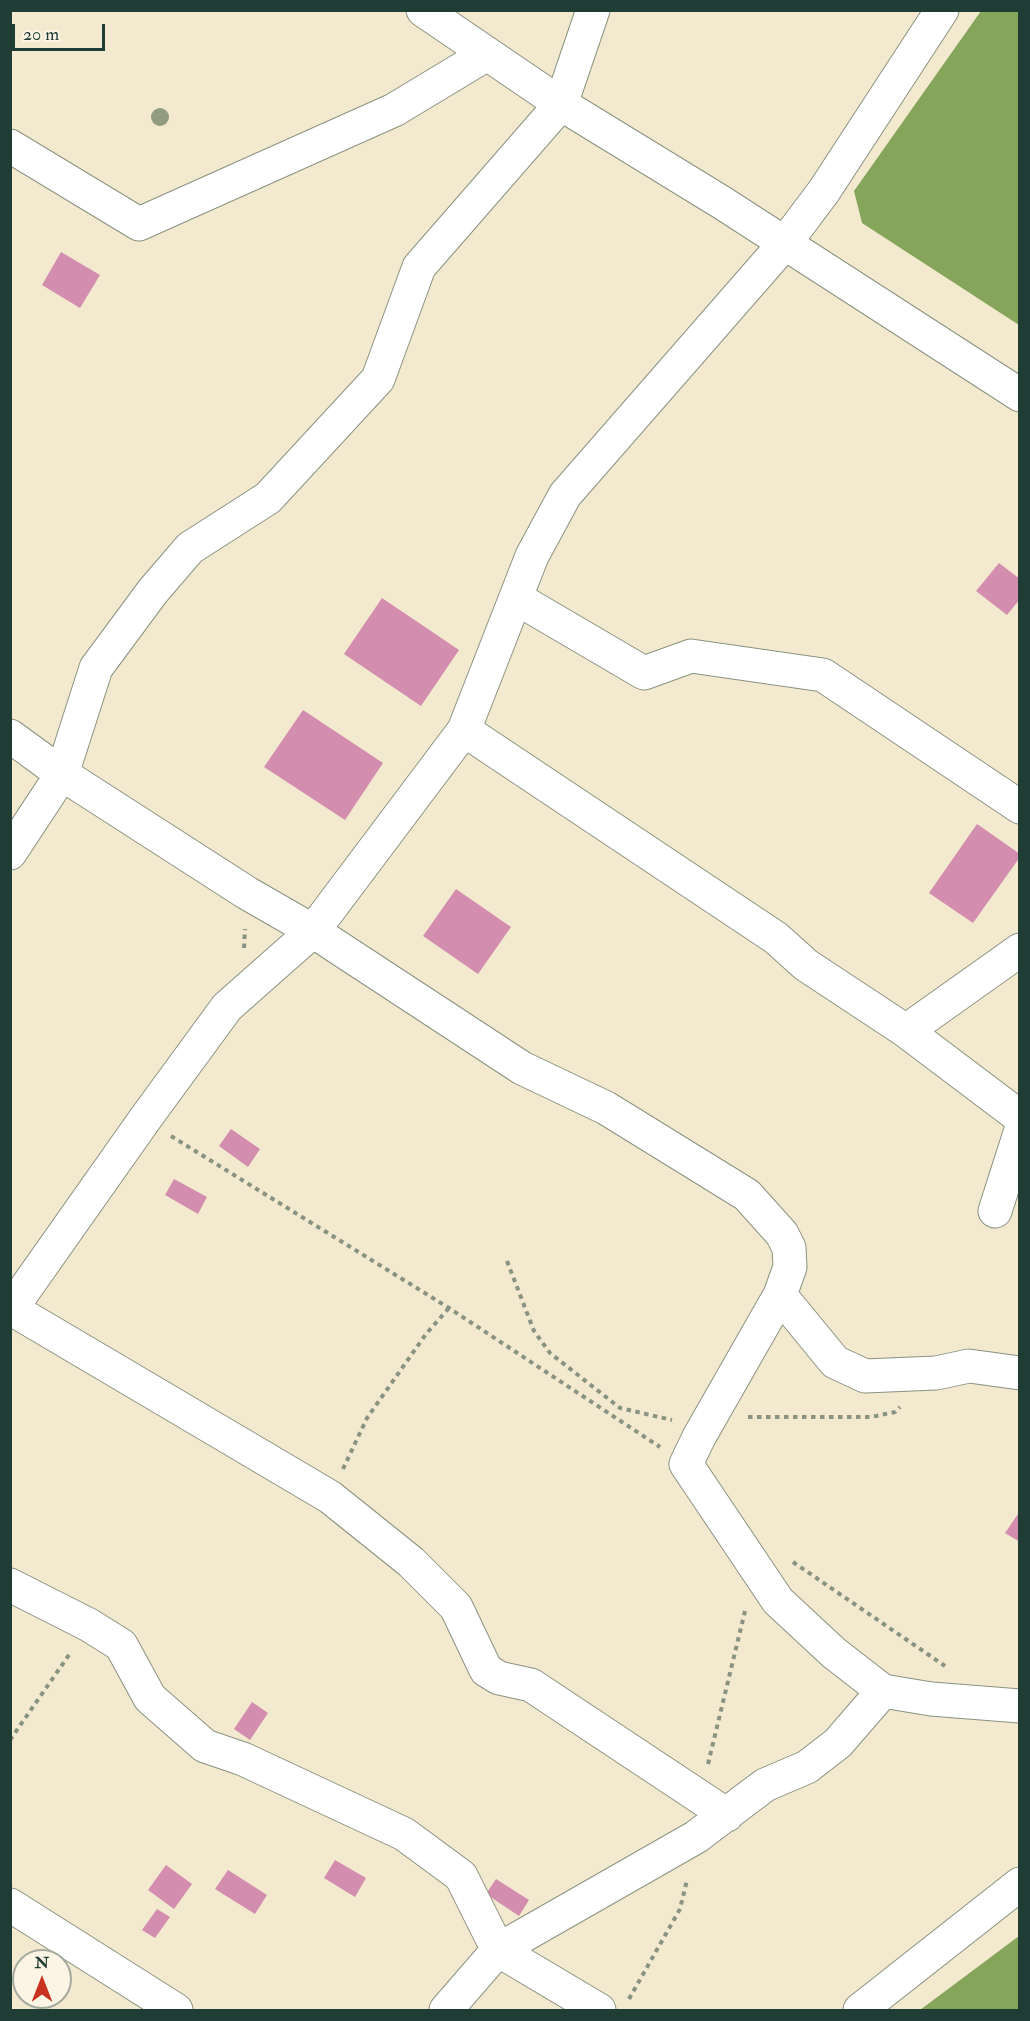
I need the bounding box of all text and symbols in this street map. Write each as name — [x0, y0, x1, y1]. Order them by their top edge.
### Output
scale bar — [15, 12, 108, 50]
text: 20 m — [23, 23, 59, 46]
north arrow — [12, 1949, 72, 2009]
text: N — [35, 1953, 49, 1973]

